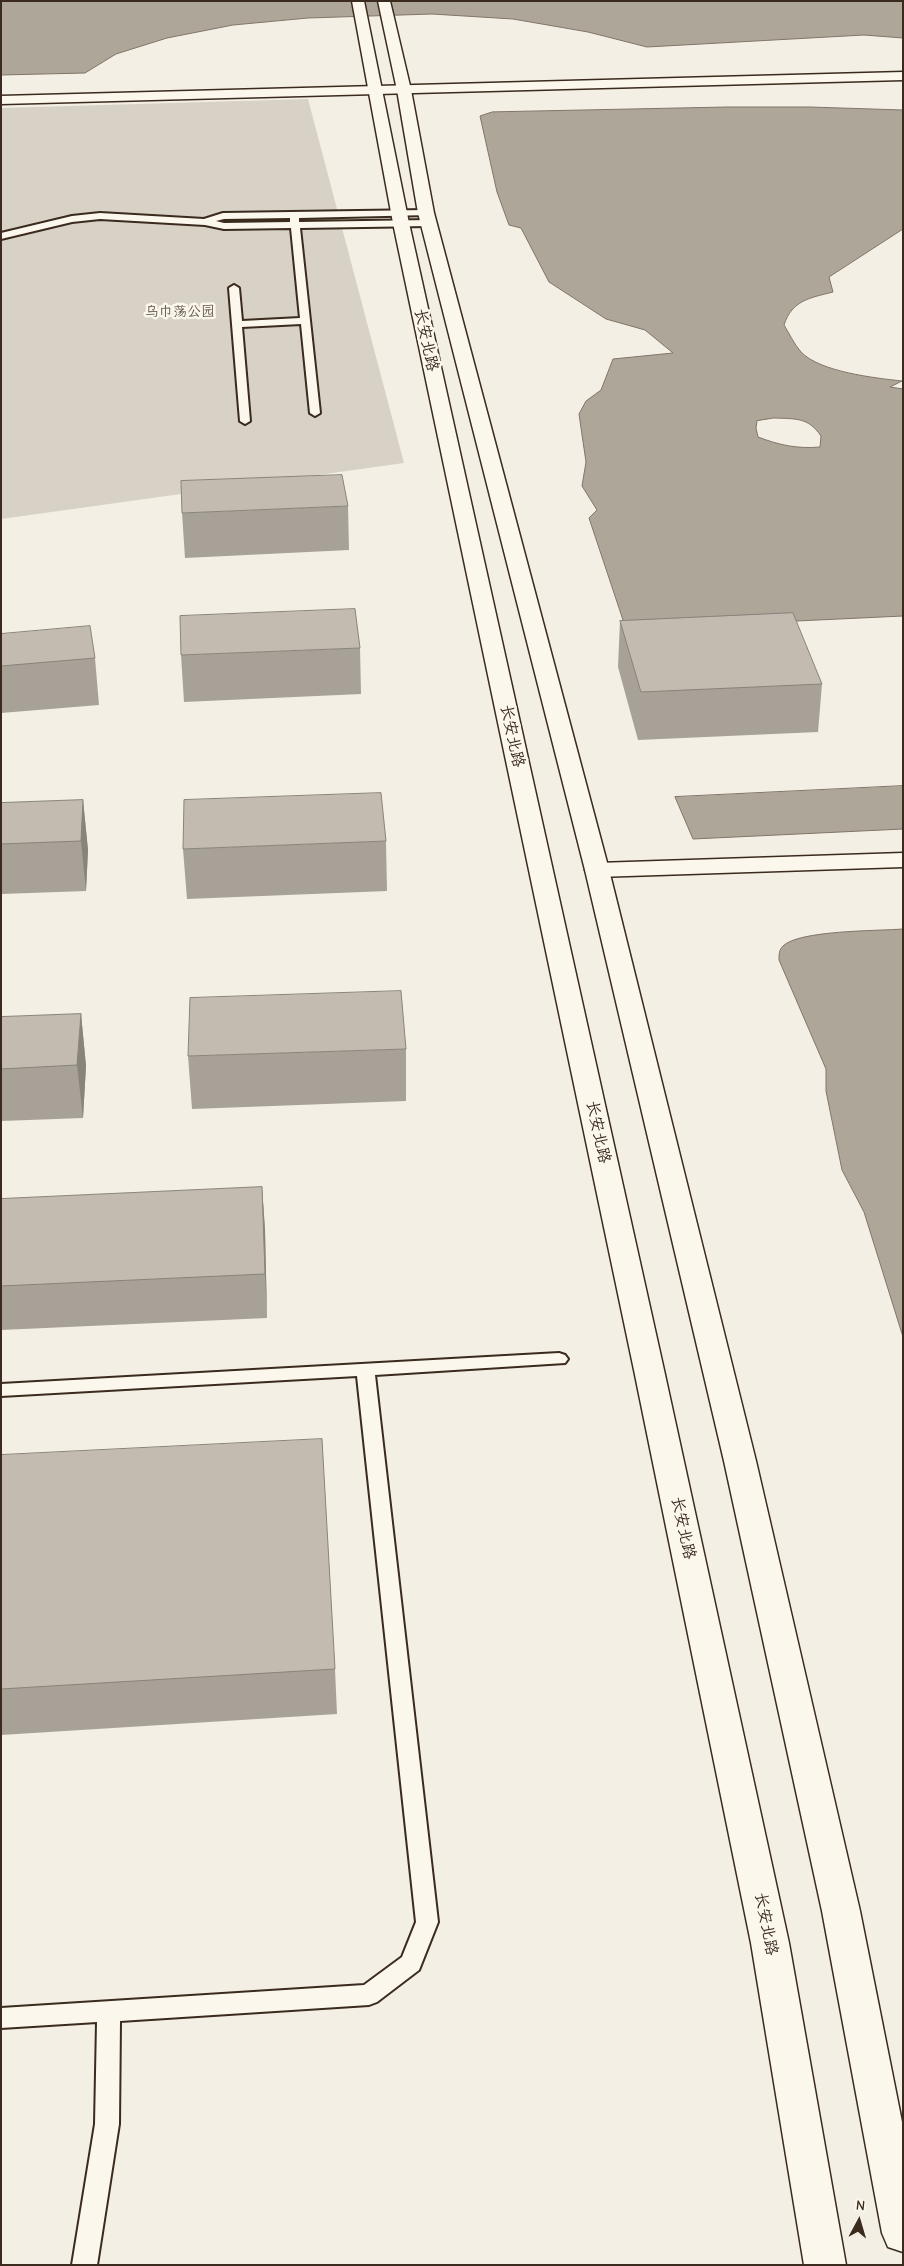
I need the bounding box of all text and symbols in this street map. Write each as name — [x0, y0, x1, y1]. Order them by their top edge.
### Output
park label: 乌巾荡公园 — [145, 304, 215, 320]
street label: 长安北路 — [410, 307, 442, 373]
street label: 长安北路 — [496, 703, 528, 769]
street label: 长安北路 — [582, 1099, 614, 1165]
street label: 长安北路 — [667, 1495, 699, 1561]
street label: 长安北路 — [750, 1891, 782, 1957]
north arrow — [834, 2196, 884, 2246]
text: N — [855, 2197, 866, 2215]

